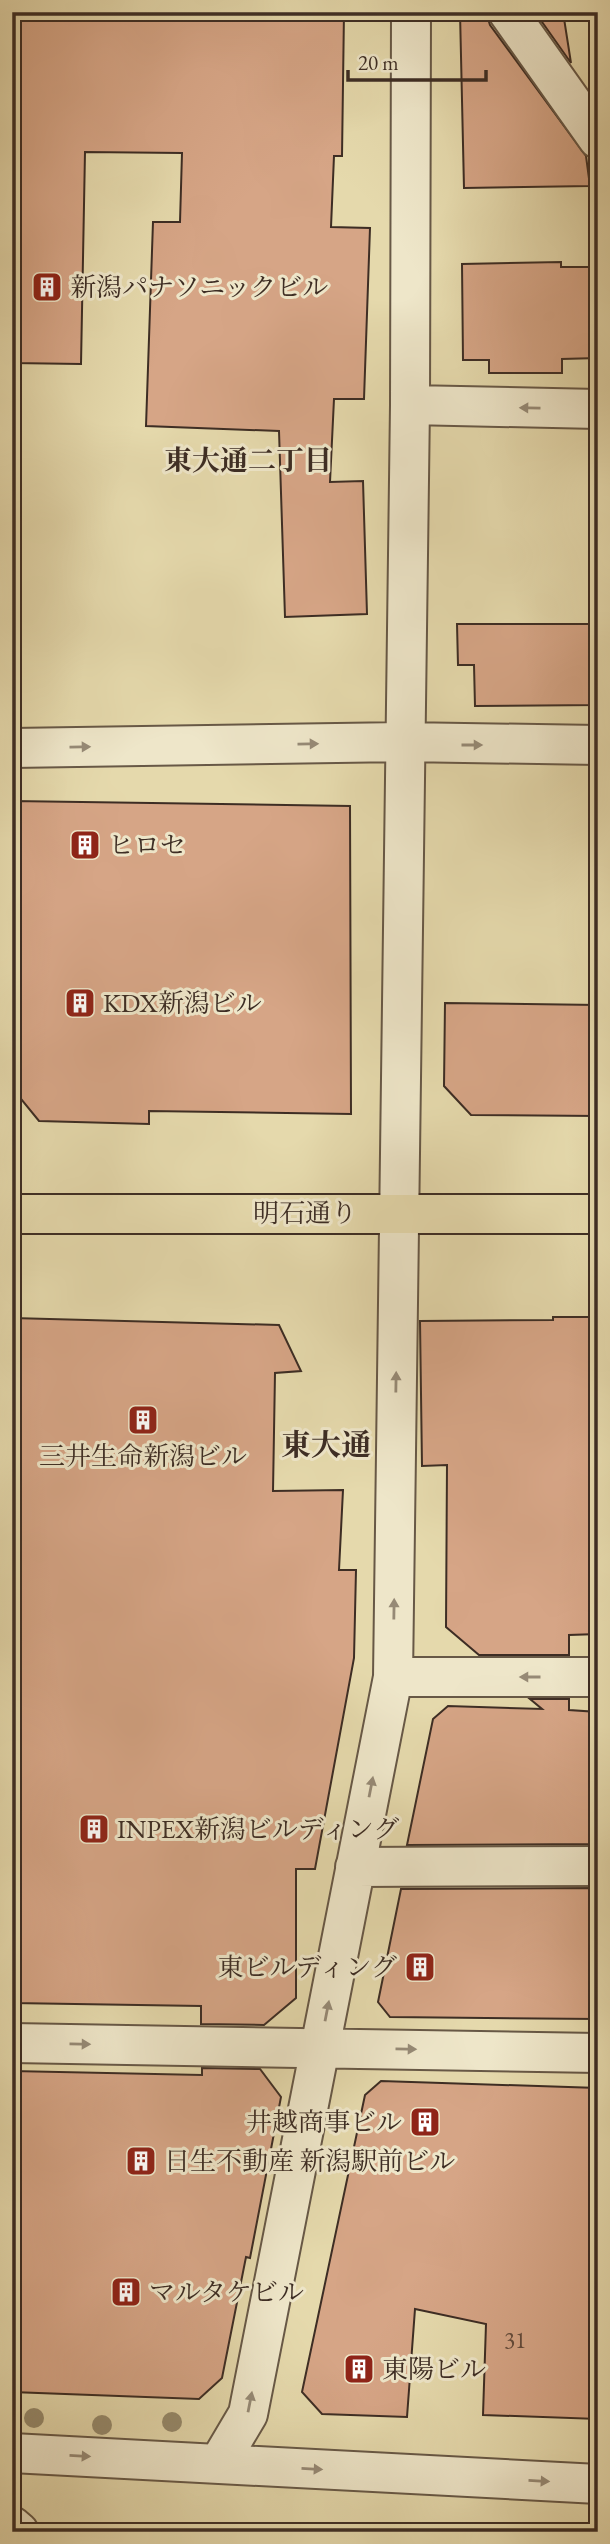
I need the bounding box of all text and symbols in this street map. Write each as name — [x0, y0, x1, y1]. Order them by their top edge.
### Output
scale bar — [348, 38, 486, 82]
text: 20 m — [358, 49, 399, 76]
building icon: 新潟パナソニックビル — [30, 270, 64, 304]
place label: 新潟パナソニックビル — [70, 270, 328, 304]
one-way arrow — [518, 402, 540, 414]
district label: 東大通二丁目 — [164, 442, 332, 478]
one-way arrow — [297, 738, 319, 750]
one-way arrow — [461, 739, 483, 751]
one-way arrow — [70, 742, 92, 753]
building icon: ヒロセ — [68, 828, 102, 862]
place label: ヒロセ — [108, 828, 186, 862]
building icon: KDX新潟ビル — [63, 986, 97, 1020]
place label: KDX新潟ビル — [103, 986, 262, 1020]
street label: 明石通り — [253, 1196, 357, 1230]
one-way arrow — [390, 1370, 402, 1392]
building icon: 三井生命新潟ビル — [126, 1403, 160, 1437]
district label: 東大通 — [281, 1425, 371, 1464]
place label: 三井生命新潟ビル — [39, 1439, 247, 1473]
one-way arrow — [388, 1598, 399, 1620]
one-way arrow — [518, 1671, 540, 1683]
one-way arrow — [365, 1776, 376, 1798]
building icon: INPEX新潟ビルディング — [77, 1812, 111, 1846]
place label: INPEX新潟ビルディング — [117, 1812, 399, 1846]
place label: 東ビルディング — [218, 1950, 397, 1984]
building icon: 東ビルディング — [403, 1950, 437, 1984]
one-way arrow — [322, 2000, 333, 2022]
one-way arrow — [70, 2038, 92, 2050]
one-way arrow — [395, 2044, 417, 2055]
place label: 井越商事ビル — [246, 2105, 402, 2139]
building icon: 井越商事ビル — [408, 2105, 442, 2139]
building icon: 日生不動産 新潟駅前ビル — [124, 2144, 158, 2178]
place label: 日生不動産 新潟駅前ビル — [164, 2144, 455, 2178]
building icon: マルタケビル — [109, 2275, 143, 2309]
place label: マルタケビル — [149, 2275, 304, 2309]
house number: 31 — [504, 2325, 526, 2355]
building icon: 東陽ビル — [342, 2352, 376, 2386]
place label: 東陽ビル — [382, 2352, 486, 2386]
one-way arrow — [245, 2391, 256, 2413]
one-way arrow — [70, 2451, 92, 2462]
one-way arrow — [301, 2464, 323, 2475]
one-way arrow — [528, 2476, 550, 2487]

